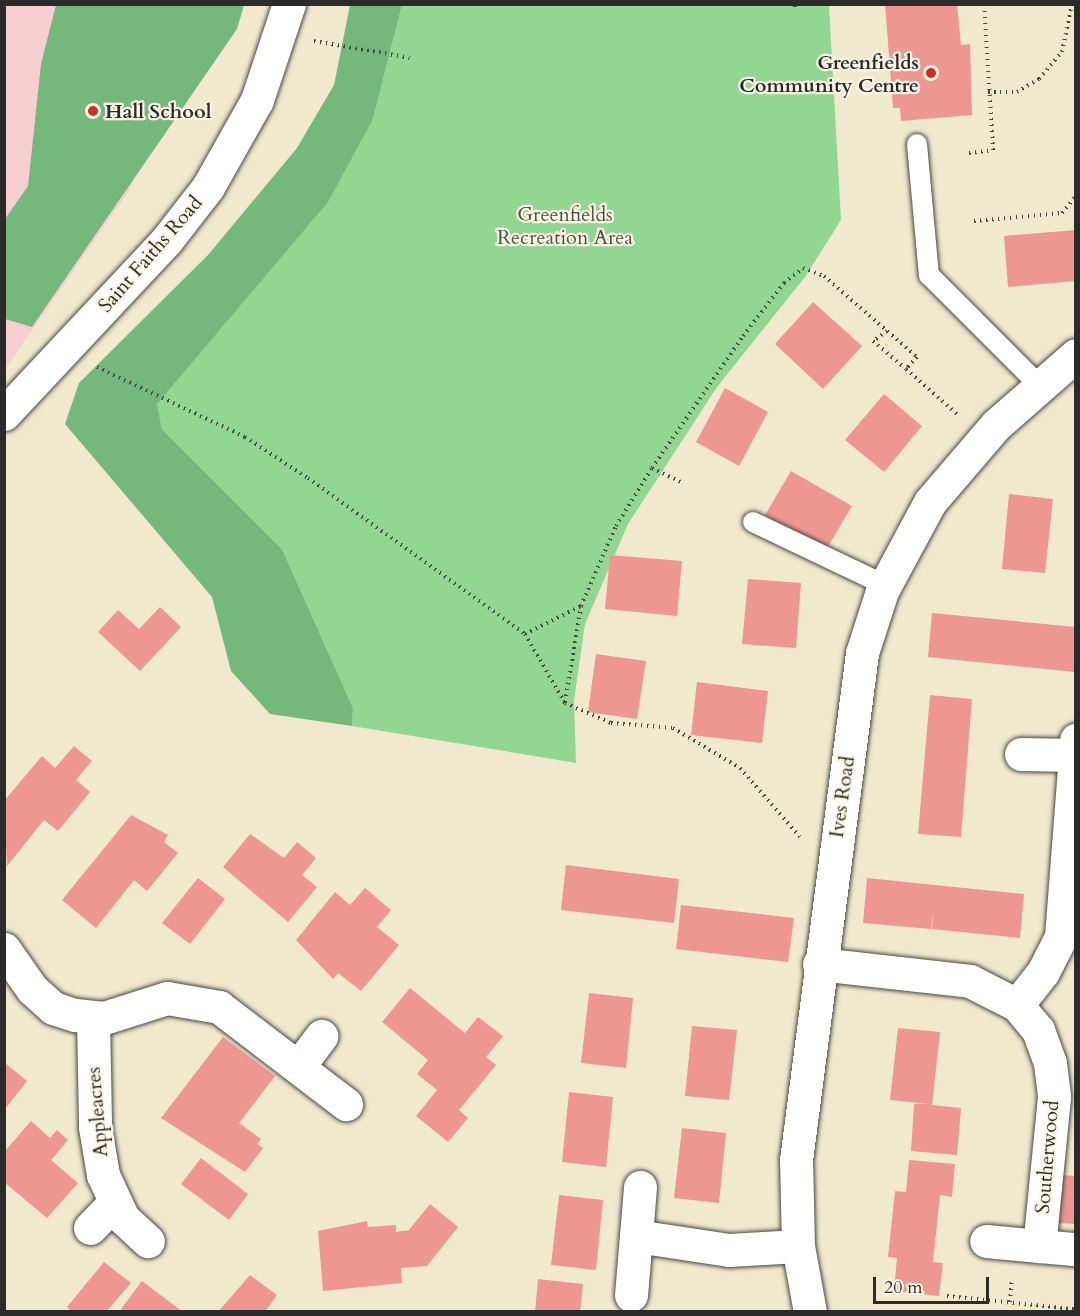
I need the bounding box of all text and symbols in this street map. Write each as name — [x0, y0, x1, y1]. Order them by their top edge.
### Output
place label: Greenfields Community Centre — [739, 50, 919, 97]
marker: Greenfields Community Centre — [924, 66, 938, 80]
place label: Hall School — [105, 99, 211, 123]
marker: Hall School — [86, 104, 100, 118]
street label: Saint Faiths Road — [93, 191, 207, 317]
park label: Greenfields Recreation Area — [497, 203, 633, 250]
street label: Ives Road — [824, 755, 860, 839]
street label: Appleacres — [81, 1066, 113, 1158]
street label: Southerwood — [1030, 1099, 1064, 1215]
scale bar — [876, 1265, 992, 1303]
text: 20 m — [884, 1275, 923, 1300]

